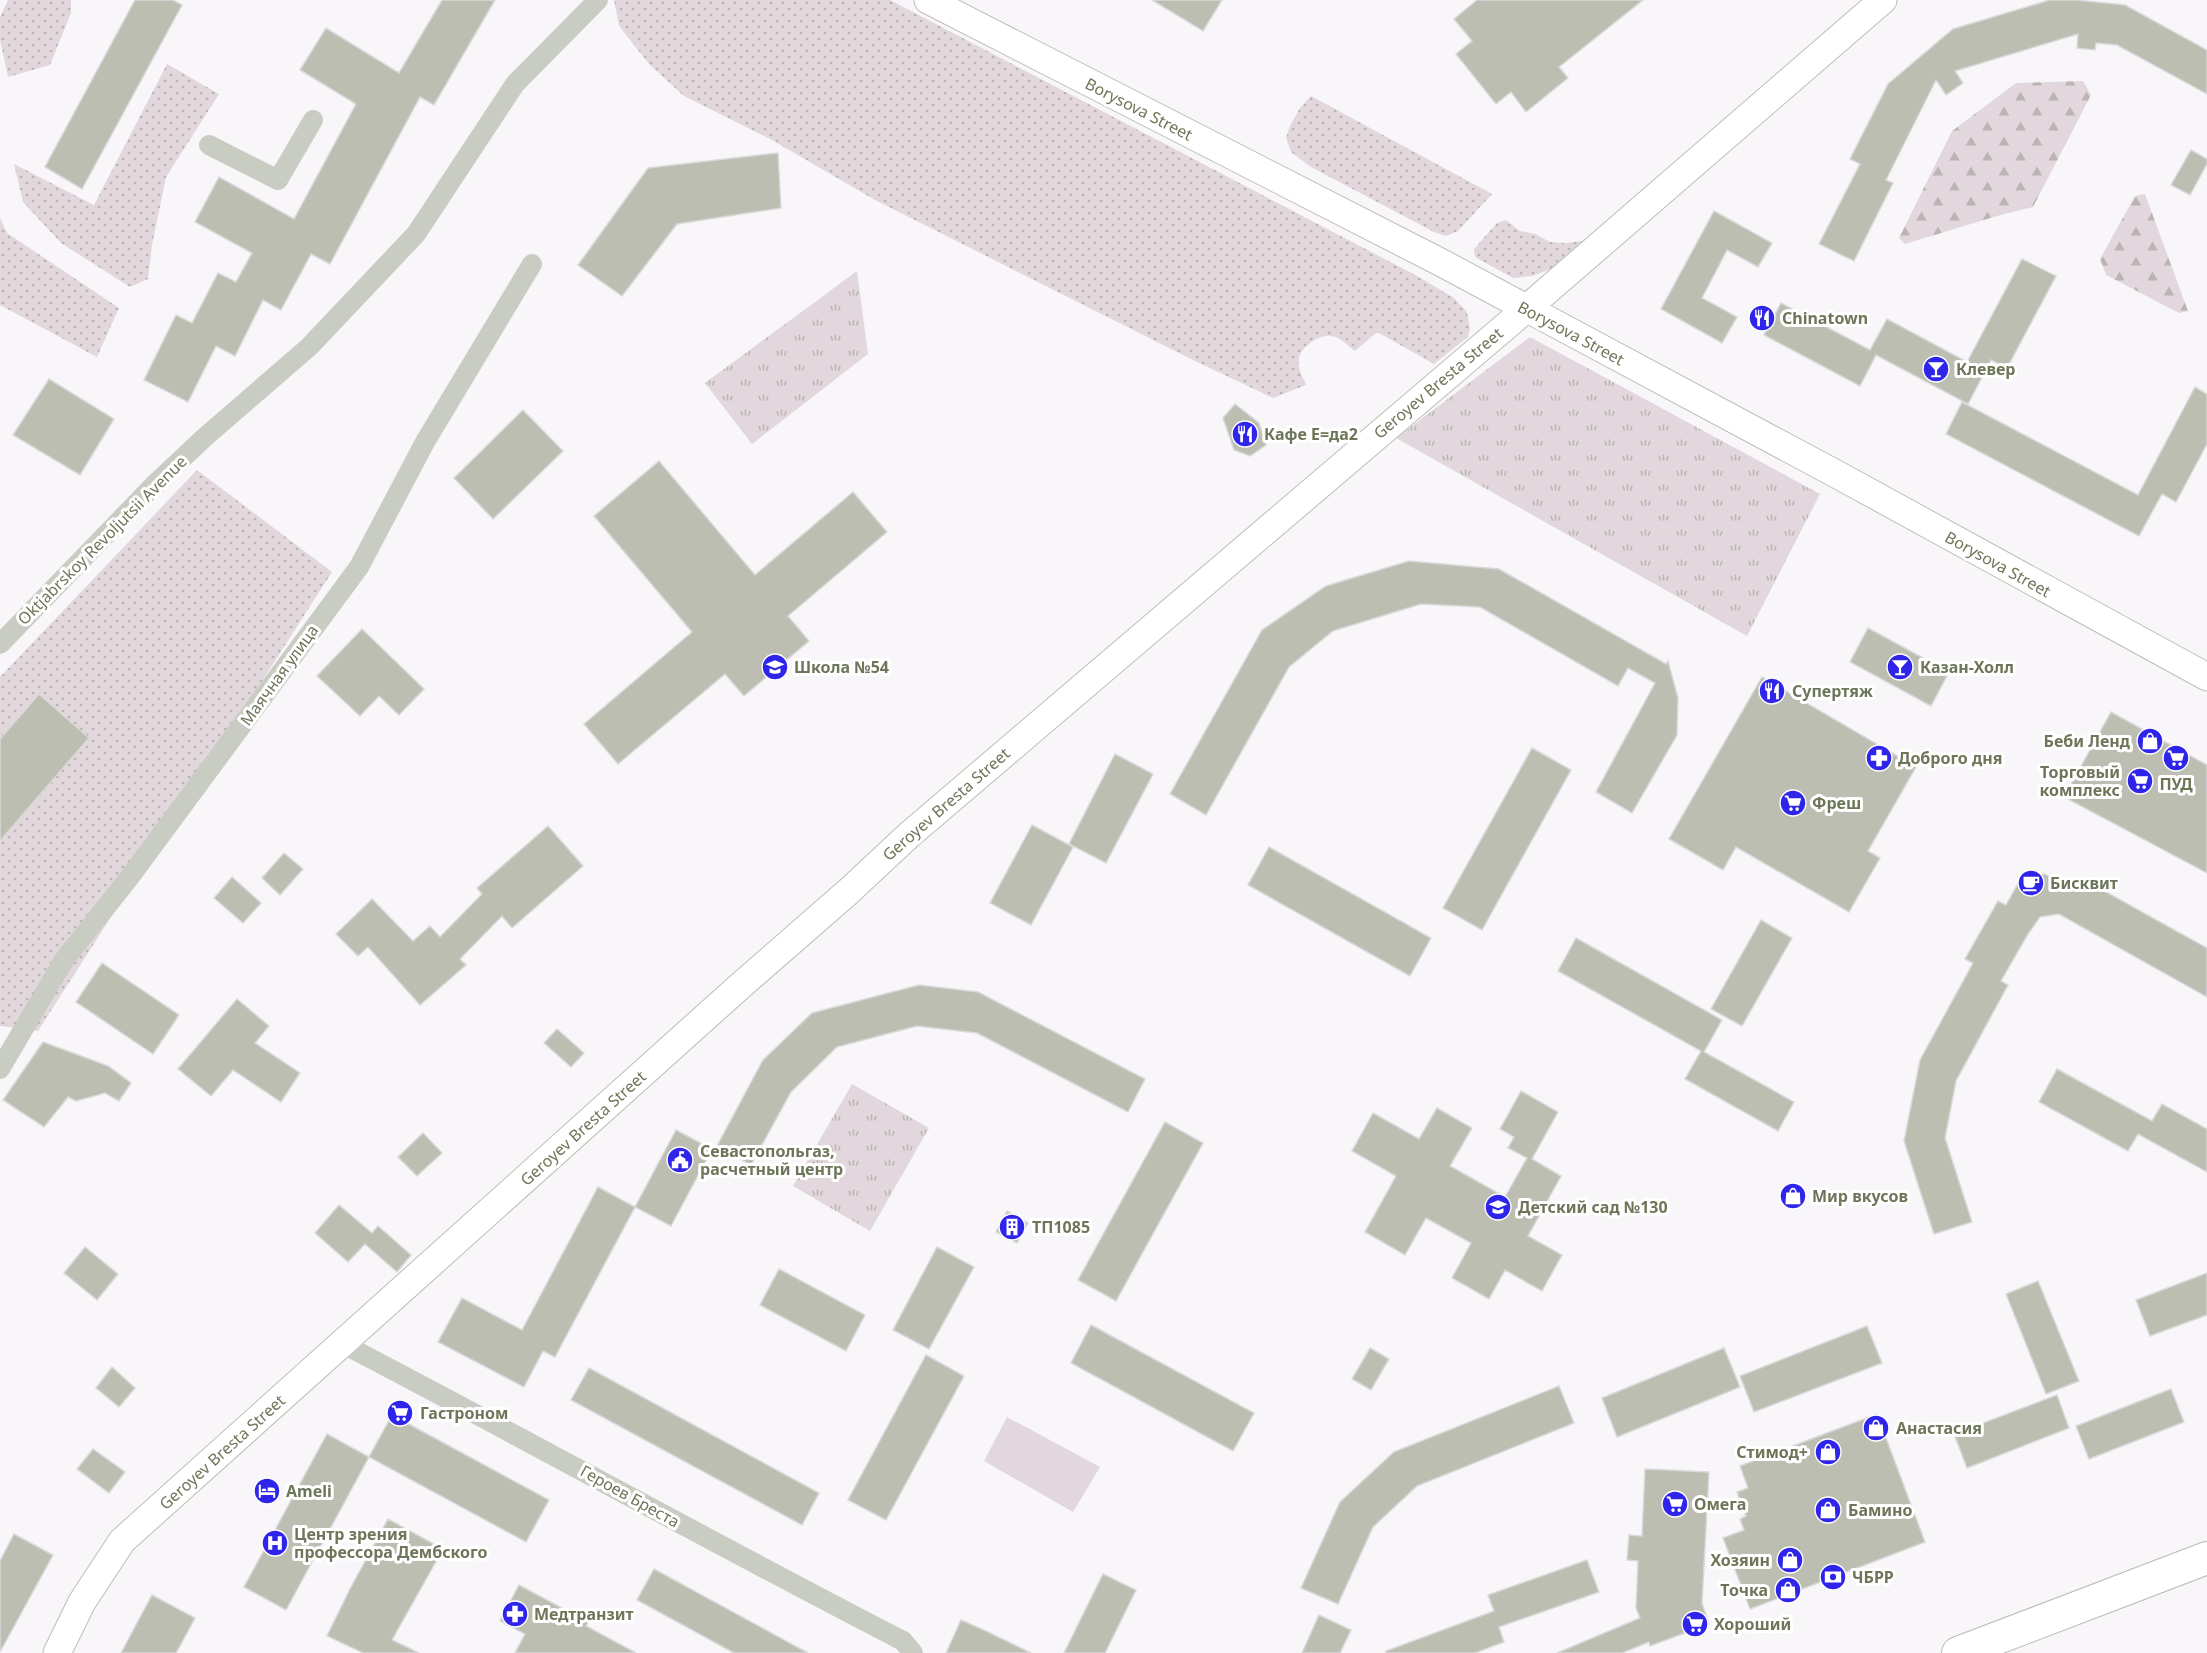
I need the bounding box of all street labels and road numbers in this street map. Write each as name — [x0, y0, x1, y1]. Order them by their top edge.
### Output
street label: Borysova Street — [1082, 72, 1197, 146]
street label: Borysova Street — [1514, 296, 1628, 370]
street label: Geroyev Bresta Street — [1369, 322, 1507, 444]
street label: Oktjabrskoy Revoljutsii Avenue — [13, 451, 191, 629]
street label: Borysova Street — [1941, 526, 2055, 602]
street label: Маячная улица — [235, 620, 323, 730]
street label: Geroyev Bresta Street — [877, 742, 1015, 866]
street label: Geroyev Bresta Street — [515, 1065, 651, 1191]
street label: Geroyev Bresta Street — [154, 1389, 290, 1515]
street label: Героев Бреста — [576, 1460, 684, 1532]

